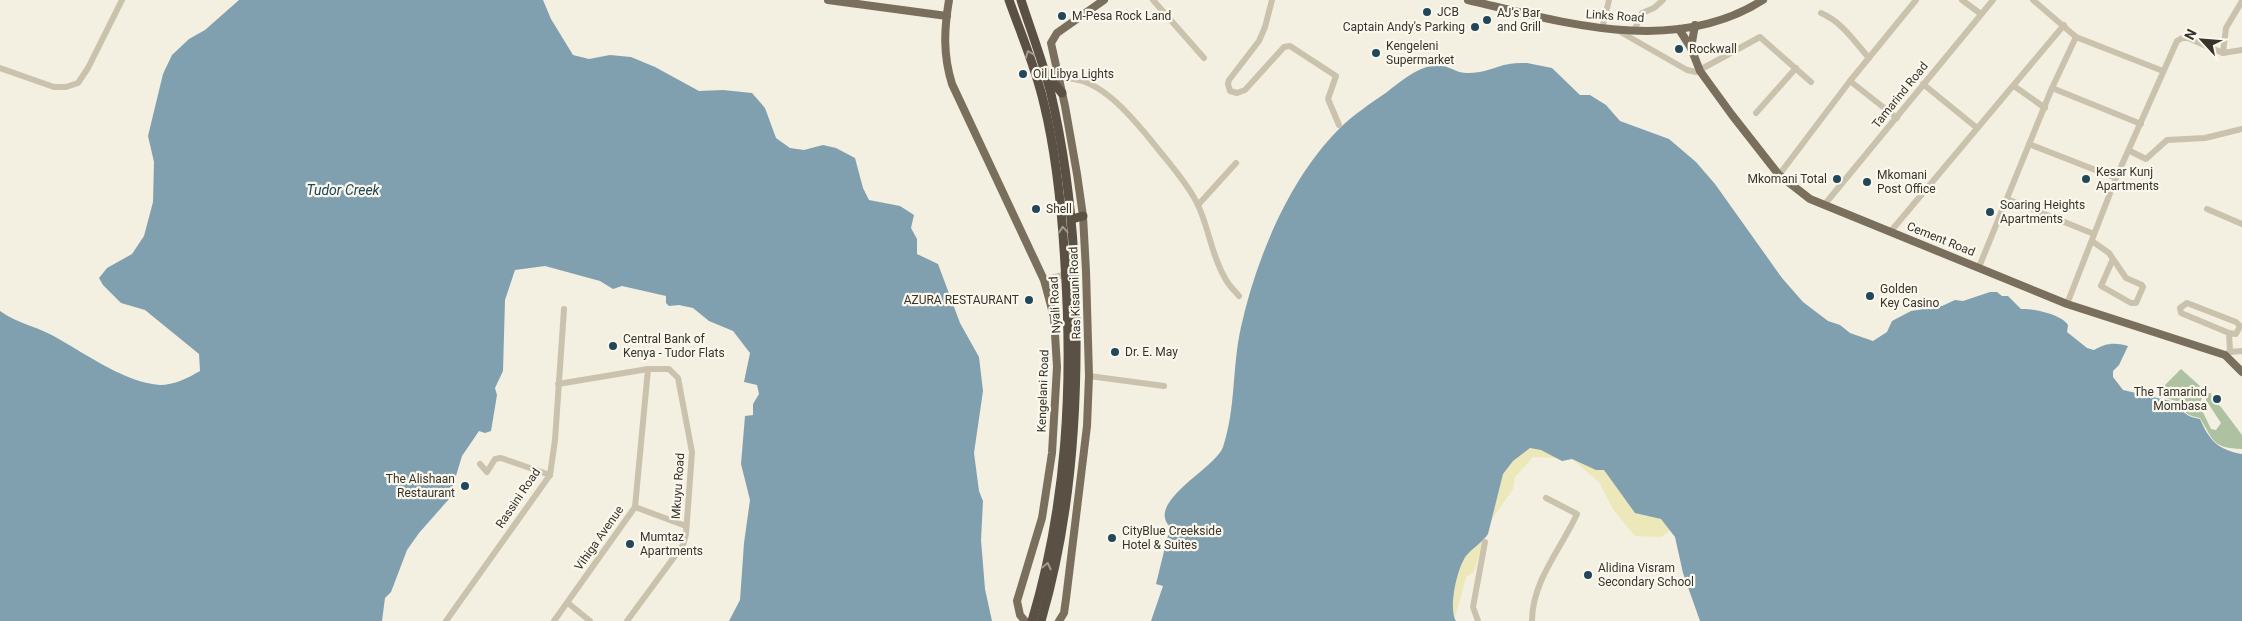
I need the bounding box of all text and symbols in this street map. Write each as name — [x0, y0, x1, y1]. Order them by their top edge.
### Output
place label: JCB — [1437, 5, 1459, 19]
marker: JCB — [1421, 6, 1433, 18]
place label: AJ’s Bar and Grill — [1497, 6, 1541, 34]
street label: Links Road — [1585, 7, 1645, 25]
place label: M-Pesa Rock Land — [1072, 9, 1171, 23]
marker: M-Pesa Rock Land — [1056, 10, 1068, 22]
marker: AJ’s Bar and Grill — [1481, 14, 1493, 26]
north arrow — [2177, 15, 2227, 65]
place label: Captain Andy's Parking — [1343, 20, 1465, 34]
marker: Captain Andy's Parking — [1469, 21, 1481, 33]
text: N — [2181, 26, 2200, 42]
place label: Kengeleni Supermarket — [1386, 39, 1454, 67]
place label: Rockwall — [1689, 42, 1737, 56]
marker: Rockwall — [1673, 43, 1685, 55]
marker: Kengeleni Supermarket — [1370, 47, 1382, 59]
one-way arrow — [1024, 50, 1035, 59]
street label: Tamarind Road — [1869, 59, 1931, 131]
place label: Oil Libya Lights — [1033, 67, 1114, 81]
marker: Oil Libya Lights — [1017, 68, 1029, 80]
place label: Kesar Kunj Apartments — [2096, 165, 2159, 193]
place label: Mkomani Post Office — [1877, 168, 1936, 196]
place label: Mkomani Total — [1747, 172, 1827, 186]
marker: Mkomani Total — [1831, 173, 1843, 185]
marker: Kesar Kunj Apartments — [2080, 173, 2092, 185]
marker: Mkomani Post Office — [1861, 176, 1873, 188]
water label: Tudor Creek — [307, 182, 381, 198]
place label: Soaring Heights Apartments — [2000, 198, 2085, 226]
place label: Shell — [1046, 202, 1072, 216]
marker: Shell — [1030, 203, 1042, 215]
marker: Soaring Heights Apartments — [1984, 206, 1996, 218]
street label: Cement Road — [1905, 219, 1977, 259]
one-way arrow — [1057, 226, 1068, 234]
street label: Ras Kisauni Road — [1066, 246, 1084, 340]
street label: Nyali Road — [1047, 276, 1063, 334]
place label: Golden Key Casino — [1880, 282, 1939, 310]
marker: Golden Key Casino — [1864, 290, 1876, 302]
place label: AZURA RESTAURANT — [904, 293, 1019, 307]
marker: AZURA RESTAURANT — [1023, 294, 1035, 306]
place label: Central Bank of Kenya - Tudor Flats — [623, 332, 725, 360]
marker: Central Bank of Kenya - Tudor Flats — [607, 340, 619, 352]
place label: Dr. E. May — [1125, 345, 1178, 359]
marker: Dr. E. May — [1109, 346, 1121, 358]
street label: Kengelani Road — [1035, 349, 1051, 433]
place label: The Tamarind Mombasa — [2134, 385, 2207, 413]
marker: The Tamarind Mombasa — [2211, 393, 2223, 405]
street label: Mkuyu Road — [669, 453, 687, 519]
street label: Rassini Road — [493, 465, 543, 531]
place label: The Alishaan Restaurant — [386, 472, 455, 500]
marker: The Alishaan Restaurant — [459, 480, 471, 492]
street label: Vihiga Avenue — [572, 503, 626, 573]
place label: CityBlue Creekside Hotel & Suites — [1122, 524, 1222, 552]
place label: Mumtaz Apartments — [640, 530, 703, 558]
marker: CityBlue Creekside Hotel & Suites — [1106, 532, 1118, 544]
marker: Mumtaz Apartments — [624, 538, 636, 550]
one-way arrow — [1041, 561, 1051, 570]
place label: Alidina Visram Secondary School — [1598, 561, 1694, 589]
marker: Alidina Visram Secondary School — [1582, 569, 1594, 581]

